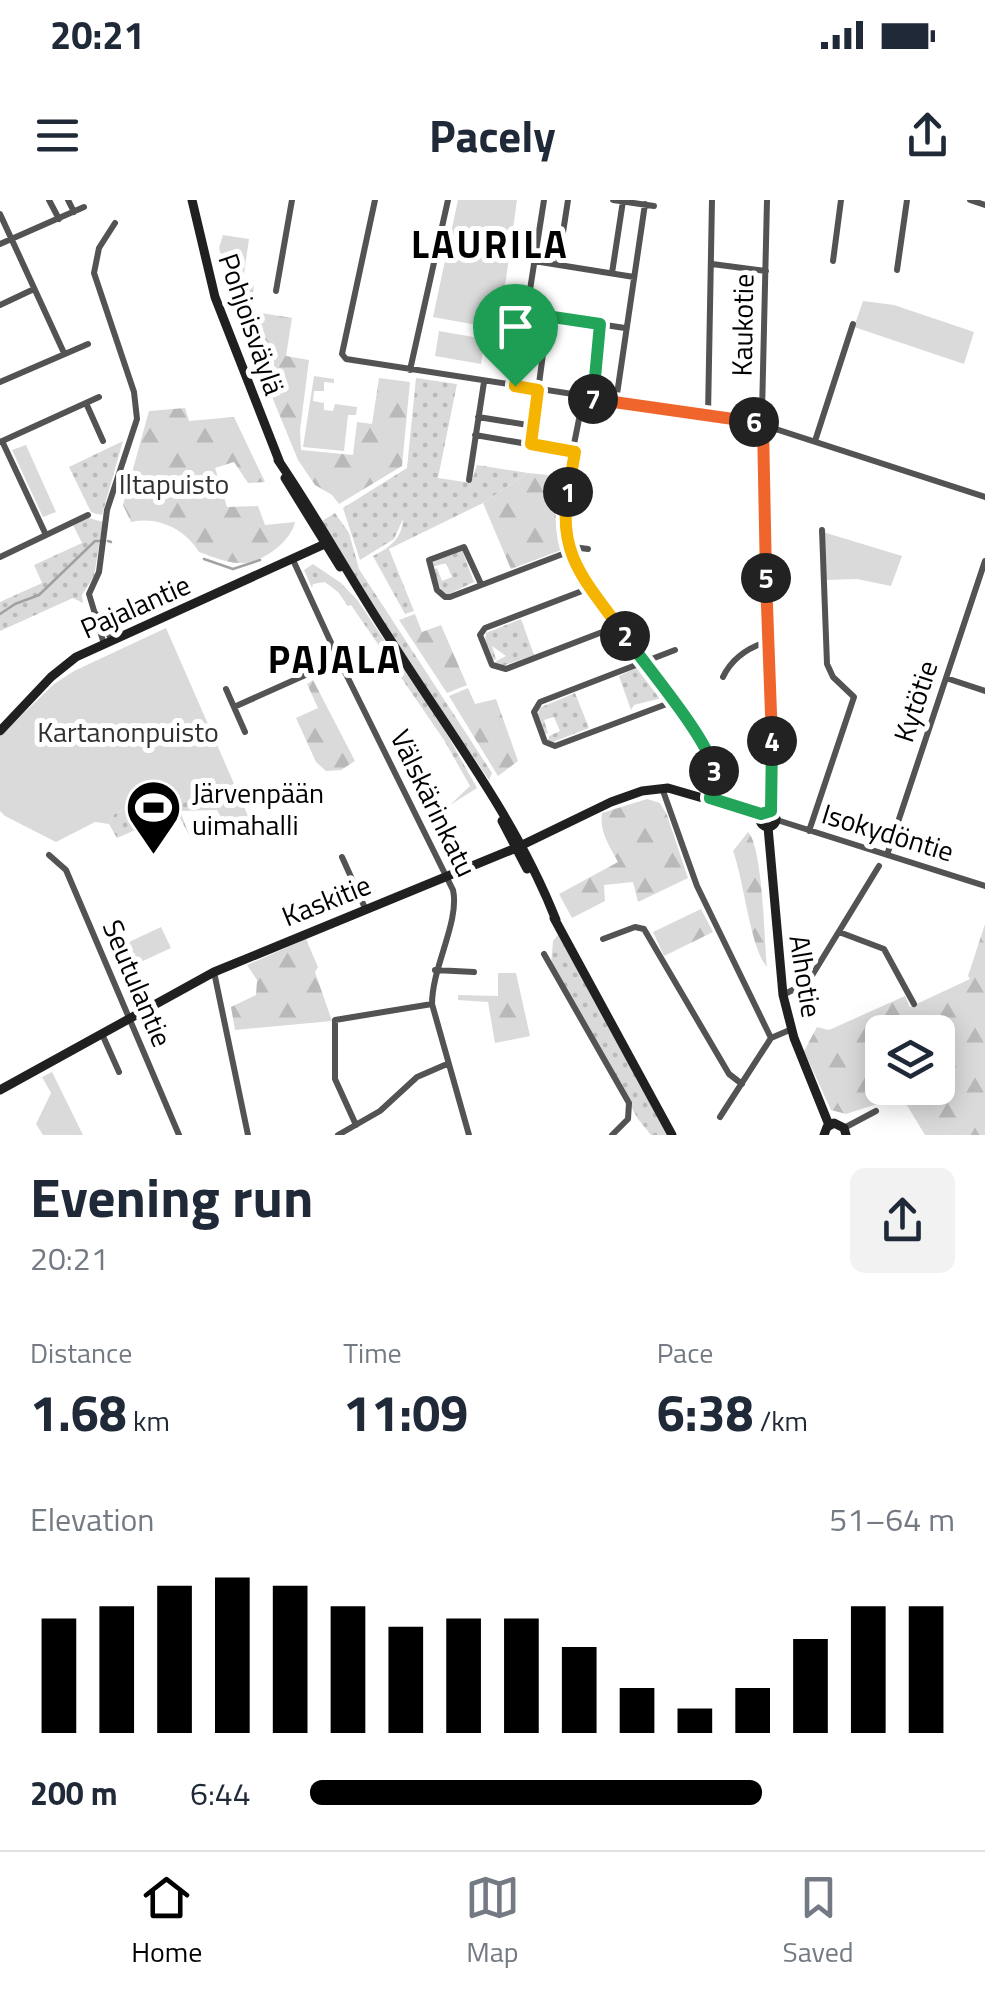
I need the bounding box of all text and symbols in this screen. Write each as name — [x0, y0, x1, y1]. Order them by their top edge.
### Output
text: 20:21 — [50, 6, 145, 64]
text: Pacely — [429, 101, 556, 169]
icon: menu — [30, 108, 85, 163]
icon: share — [900, 108, 955, 163]
district label: LAURILA — [411, 215, 569, 273]
street label: Pohjoisväylä — [208, 247, 296, 401]
street label: Kaukotie — [720, 273, 764, 377]
pin — [473, 284, 558, 387]
icon: arrive — [488, 299, 543, 354]
pin: 7 — [568, 374, 618, 424]
text: 7 — [585, 377, 601, 420]
pin: 6 — [729, 397, 779, 447]
text: 6 — [746, 400, 762, 443]
park label: Iltapuisto — [119, 462, 229, 505]
pin: 1 — [543, 467, 593, 517]
text: 1 — [560, 470, 576, 513]
pin: 5 — [741, 553, 791, 603]
text: 5 — [758, 556, 774, 599]
street label: Pajalantie — [73, 563, 197, 649]
pin: 2 — [600, 611, 650, 661]
text: 2 — [617, 614, 633, 657]
district label: PAJALA — [268, 630, 402, 688]
street label: Kytötie — [882, 655, 948, 747]
park label: Kartanonpuisto — [37, 710, 219, 753]
pin: 4 — [747, 716, 797, 766]
text: 4 — [764, 719, 780, 762]
street label: Välskärinkatu — [380, 722, 488, 884]
pin: 3 — [689, 746, 739, 796]
text: 3 — [706, 749, 722, 792]
place label: Järvenpään uimahalli — [192, 771, 324, 846]
sports icon: Järvenpään uimahalli — [123, 778, 183, 857]
street label: Isokydöntie — [817, 792, 959, 872]
street label: Kaskitie — [275, 863, 377, 937]
street label: Seutulantie — [92, 913, 184, 1053]
street label: Alhotie — [778, 932, 834, 1020]
map controls — [865, 1015, 955, 1105]
button: layers — [865, 1015, 955, 1105]
text: Evening run — [30, 1155, 313, 1238]
button: share — [850, 1168, 955, 1273]
text: 20:21 — [30, 1234, 109, 1282]
text: Distance — [30, 1331, 132, 1374]
text: Time — [343, 1331, 402, 1374]
text: Pace — [657, 1331, 713, 1374]
text: 1.68 — [30, 1374, 127, 1450]
text: 11:09 — [343, 1374, 468, 1450]
text: 6:38 — [657, 1374, 753, 1450]
text: km — [127, 1399, 170, 1442]
text: /km — [753, 1399, 808, 1442]
text: Elevation — [30, 1495, 154, 1543]
text: 51–64 m — [829, 1495, 955, 1543]
text: 200 m — [30, 1769, 118, 1817]
text: 6:44 — [190, 1769, 251, 1817]
tab: Home — [131, 1870, 202, 1973]
tab: Map — [465, 1870, 520, 1973]
tab: Saved — [782, 1870, 854, 1973]

